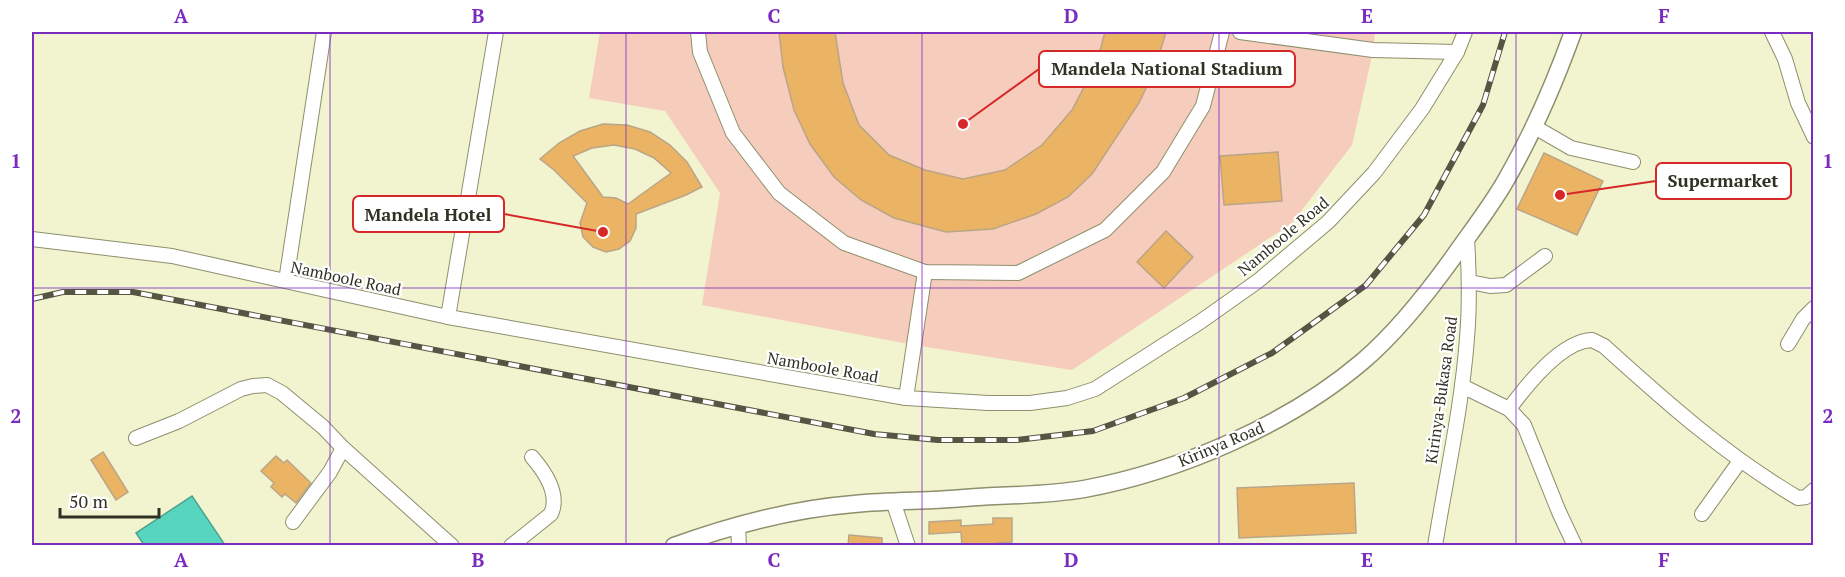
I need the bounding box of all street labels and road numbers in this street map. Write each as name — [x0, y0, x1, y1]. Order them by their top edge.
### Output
street label: Namboole Road — [1233, 191, 1333, 281]
street label: Namboole Road — [289, 256, 403, 300]
street label: Kirinya-Bukasa Road — [1420, 315, 1462, 465]
street label: Namboole Road — [766, 346, 880, 388]
street label: Kirinya Road — [1175, 416, 1267, 472]

